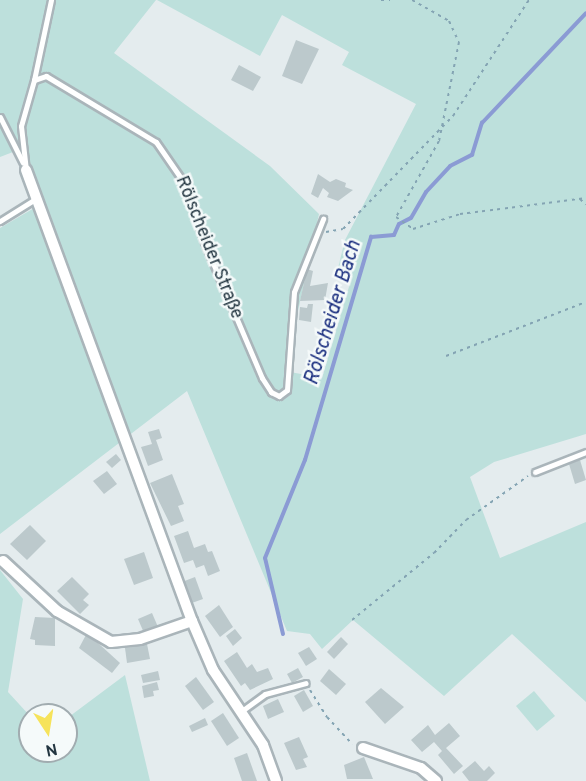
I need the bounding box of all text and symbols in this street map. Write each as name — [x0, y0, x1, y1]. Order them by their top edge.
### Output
street label: Rölscheider Straße — [169, 173, 247, 323]
water label: Rölscheider Bach — [301, 238, 367, 388]
north arrow — [18, 703, 78, 763]
text: N — [44, 738, 59, 760]

